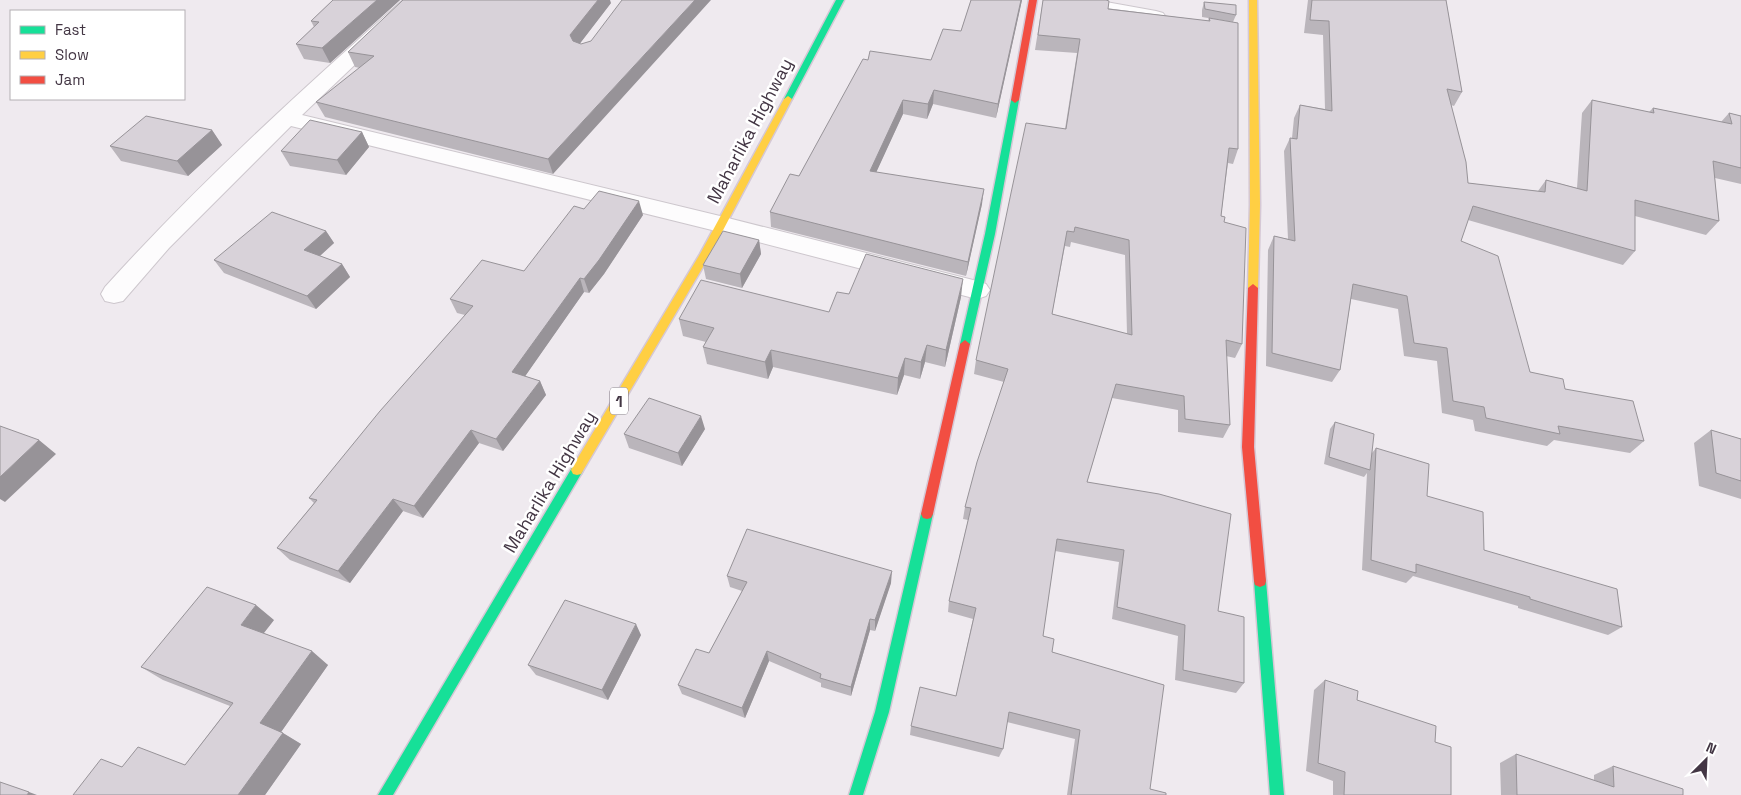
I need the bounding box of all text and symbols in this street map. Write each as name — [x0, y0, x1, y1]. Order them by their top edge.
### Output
legend — [10, 10, 185, 100]
text: Fast — [55, 20, 86, 39]
text: Slow — [55, 45, 89, 64]
street label: Maharlika Highway — [701, 54, 798, 207]
text: Jam — [55, 70, 85, 89]
road number: 1 — [610, 388, 628, 414]
street label: Maharlika Highway — [498, 407, 601, 557]
north arrow — [1681, 735, 1731, 785]
text: N — [1703, 738, 1719, 758]

